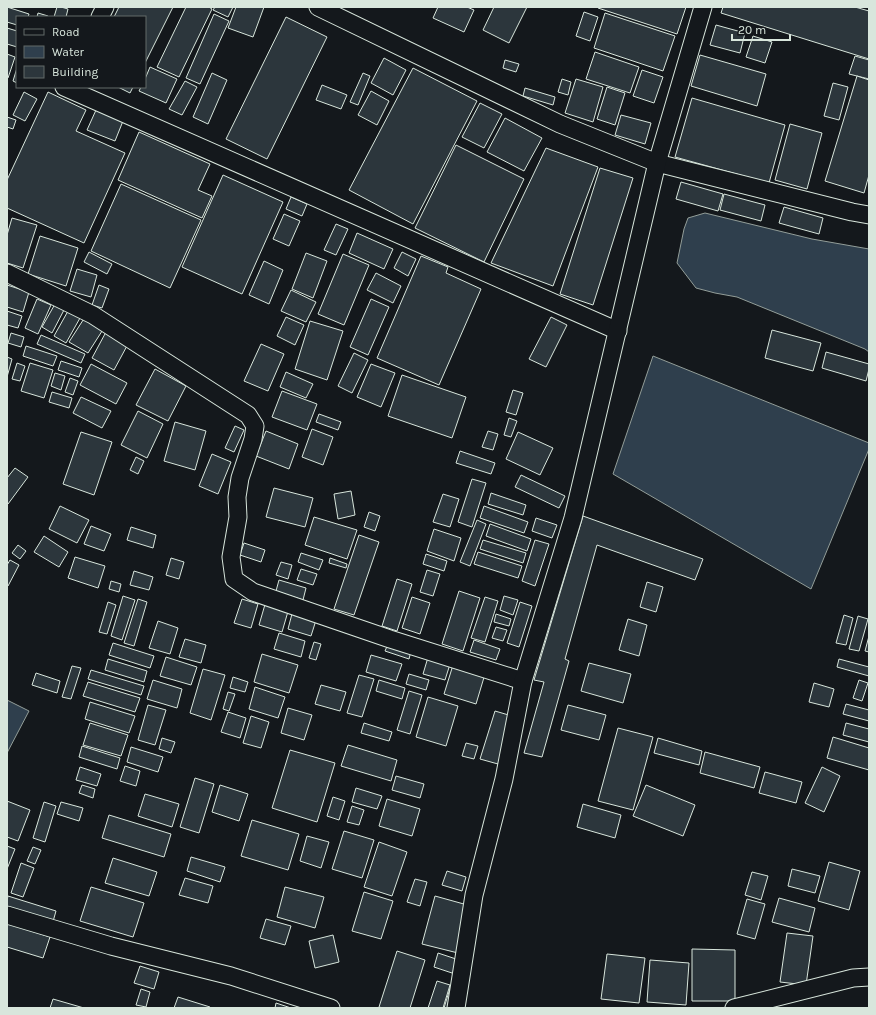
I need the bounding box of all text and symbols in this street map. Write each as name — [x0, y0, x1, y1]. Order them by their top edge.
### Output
legend — [16, 16, 146, 88]
scale bar — [732, 16, 790, 42]
text: 20 m — [738, 23, 766, 37]
text: Road — [52, 25, 80, 39]
text: Water — [52, 45, 85, 59]
text: Building — [52, 65, 99, 79]

